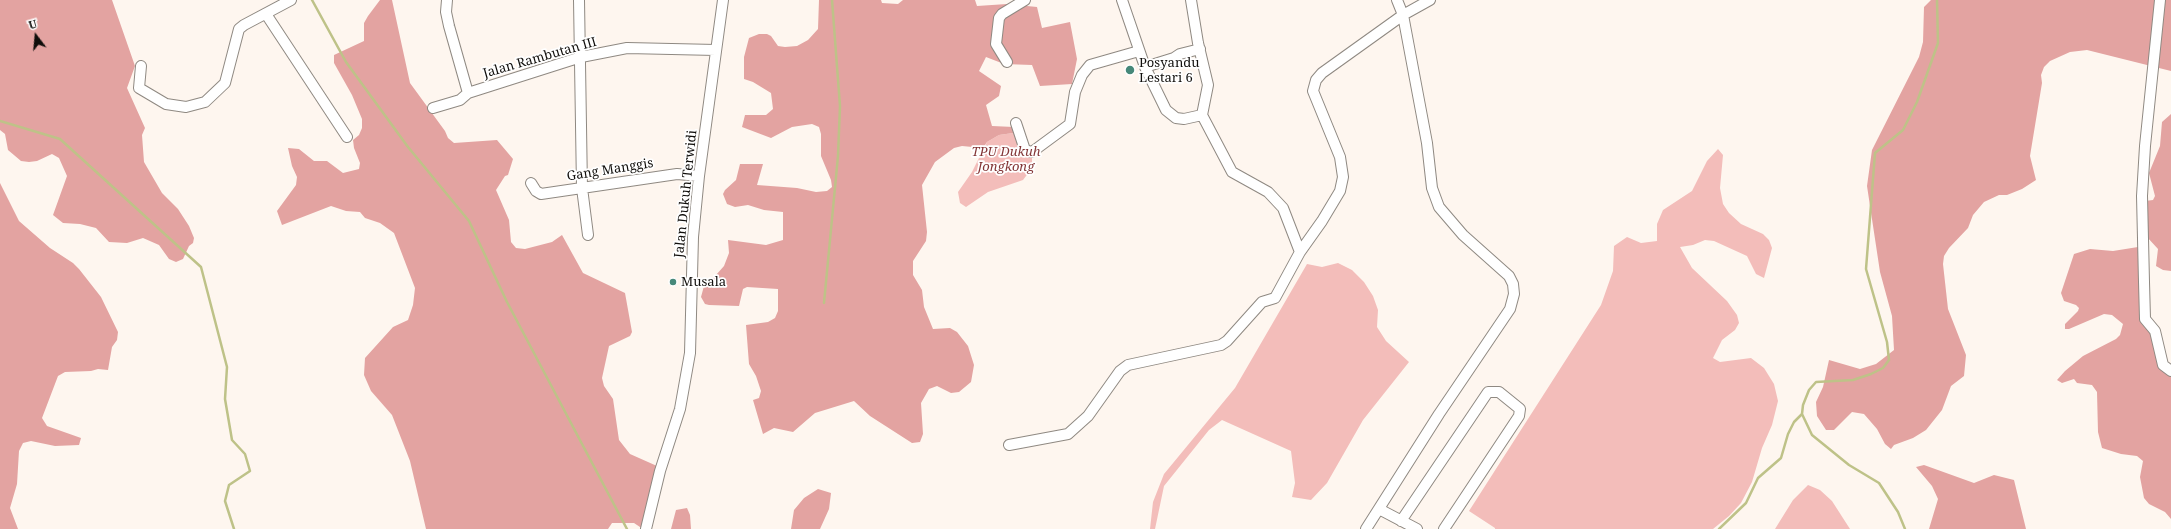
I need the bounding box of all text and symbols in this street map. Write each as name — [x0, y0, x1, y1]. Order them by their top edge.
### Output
north arrow — [16, 16, 56, 56]
text: U — [27, 16, 39, 32]
street label: Jalan Rambutan III — [481, 34, 599, 82]
place label: Posyandu Lestari 6 — [1139, 55, 1200, 86]
marker: Posyandu Lestari 6 — [1124, 64, 1136, 76]
street label: Jalan Dukuh Terwidi — [672, 129, 700, 259]
park label: TPU Dukuh Jongkong — [971, 144, 1041, 175]
street label: Gang Manggis — [566, 155, 654, 185]
place label: Musala — [681, 274, 726, 290]
marker: Musala — [668, 277, 678, 287]

